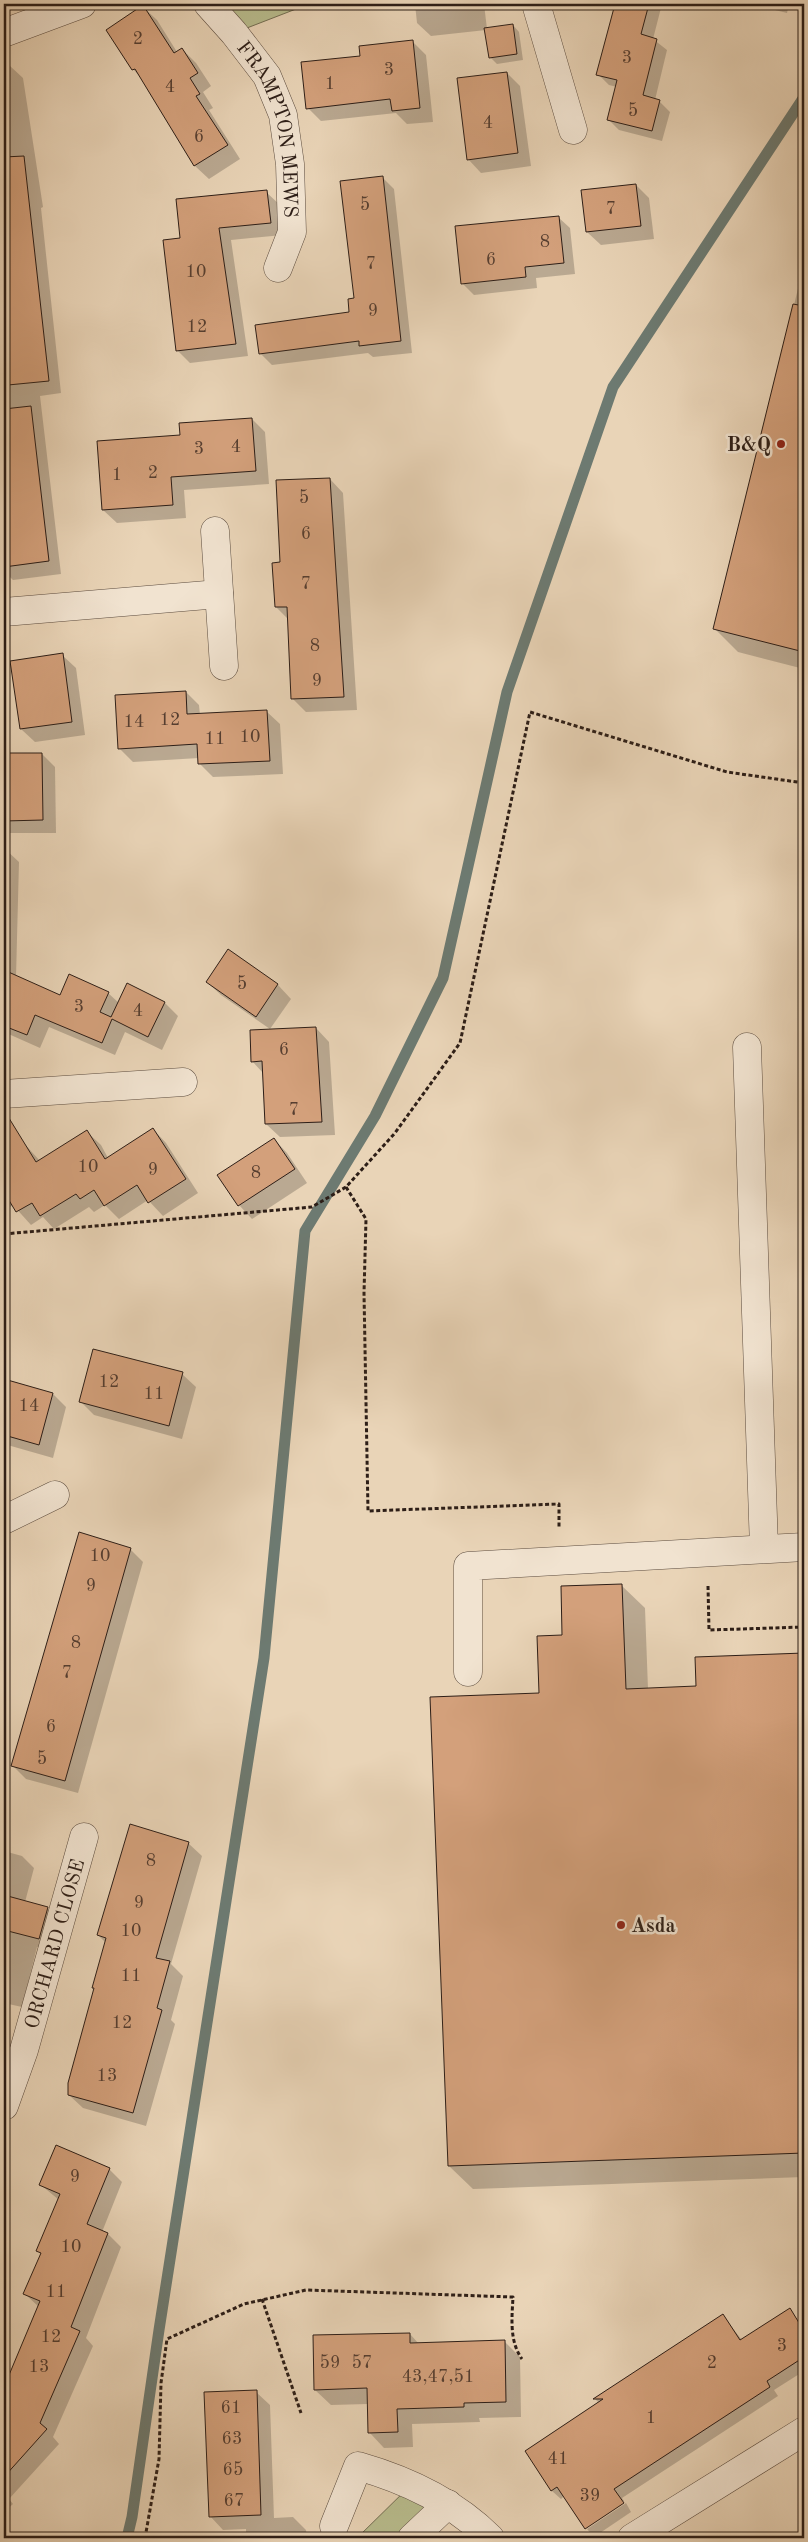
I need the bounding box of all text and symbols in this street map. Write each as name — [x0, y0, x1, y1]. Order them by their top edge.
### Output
house number: 2 — [133, 30, 143, 48]
street label: FRAMPTON MEWS — [232, 38, 300, 218]
house number: 3 — [622, 49, 632, 67]
house number: 3 — [384, 61, 394, 79]
house number: 1 — [325, 75, 335, 93]
house number: 4 — [165, 78, 175, 96]
house number: 5 — [628, 102, 638, 120]
house number: 4 — [483, 114, 493, 132]
house number: 6 — [194, 128, 204, 146]
house number: 5 — [360, 196, 370, 214]
house number: 7 — [606, 200, 616, 218]
house number: 8 — [540, 233, 550, 251]
house number: 6 — [486, 251, 496, 269]
house number: 7 — [366, 255, 376, 273]
house number: 10 — [186, 263, 206, 281]
house number: 9 — [368, 302, 378, 320]
house number: 12 — [187, 318, 207, 336]
place label: B&Q — [727, 436, 771, 456]
house number: 4 — [231, 438, 241, 456]
marker: B&Q — [775, 438, 787, 450]
house number: 3 — [194, 440, 204, 458]
house number: 2 — [148, 464, 158, 482]
house number: 1 — [112, 466, 122, 484]
house number: 5 — [299, 489, 309, 507]
house number: 6 — [301, 525, 311, 543]
house number: 7 — [301, 575, 311, 593]
house number: 8 — [310, 637, 320, 655]
house number: 9 — [312, 672, 322, 690]
house number: 12 — [160, 711, 180, 729]
house number: 14 — [124, 713, 144, 731]
house number: 10 — [240, 728, 260, 746]
house number: 11 — [205, 730, 225, 748]
house number: 5 — [237, 975, 247, 993]
house number: 3 — [74, 998, 84, 1016]
house number: 4 — [133, 1002, 143, 1020]
house number: 6 — [279, 1041, 289, 1059]
house number: 7 — [289, 1101, 299, 1119]
house number: 10 — [78, 1158, 98, 1176]
house number: 9 — [148, 1161, 158, 1179]
house number: 8 — [251, 1164, 261, 1182]
house number: 12 — [99, 1373, 119, 1391]
house number: 11 — [144, 1385, 164, 1403]
house number: 14 — [19, 1397, 39, 1415]
house number: 10 — [90, 1547, 110, 1565]
house number: 9 — [86, 1577, 96, 1595]
house number: 8 — [71, 1634, 81, 1652]
house number: 7 — [62, 1664, 72, 1682]
house number: 6 — [46, 1718, 56, 1736]
house number: 5 — [37, 1750, 47, 1768]
house number: 8 — [146, 1852, 156, 1870]
street label: ORCHARD CLOSE — [22, 1857, 89, 2031]
house number: 9 — [134, 1894, 144, 1912]
place label: Asda — [631, 1917, 676, 1937]
marker: Asda — [615, 1919, 627, 1931]
house number: 10 — [121, 1922, 141, 1940]
house number: 11 — [121, 1967, 141, 1985]
house number: 12 — [112, 2014, 132, 2032]
house number: 13 — [97, 2067, 117, 2085]
house number: 9 — [70, 2168, 80, 2186]
house number: 10 — [61, 2238, 81, 2256]
house number: 11 — [46, 2283, 66, 2301]
house number: 12 — [41, 2328, 61, 2346]
house number: 3 — [777, 2337, 787, 2355]
house number: 59 — [320, 2354, 340, 2372]
house number: 57 — [352, 2354, 372, 2372]
house number: 2 — [707, 2354, 717, 2372]
house number: 13 — [29, 2358, 49, 2376]
house number: 43,47,51 — [402, 2368, 474, 2386]
house number: 61 — [221, 2399, 241, 2417]
house number: 1 — [646, 2409, 656, 2427]
house number: 63 — [222, 2430, 242, 2448]
house number: 41 — [548, 2450, 568, 2468]
house number: 65 — [223, 2461, 243, 2479]
house number: 39 — [580, 2487, 600, 2505]
house number: 67 — [224, 2492, 244, 2510]

